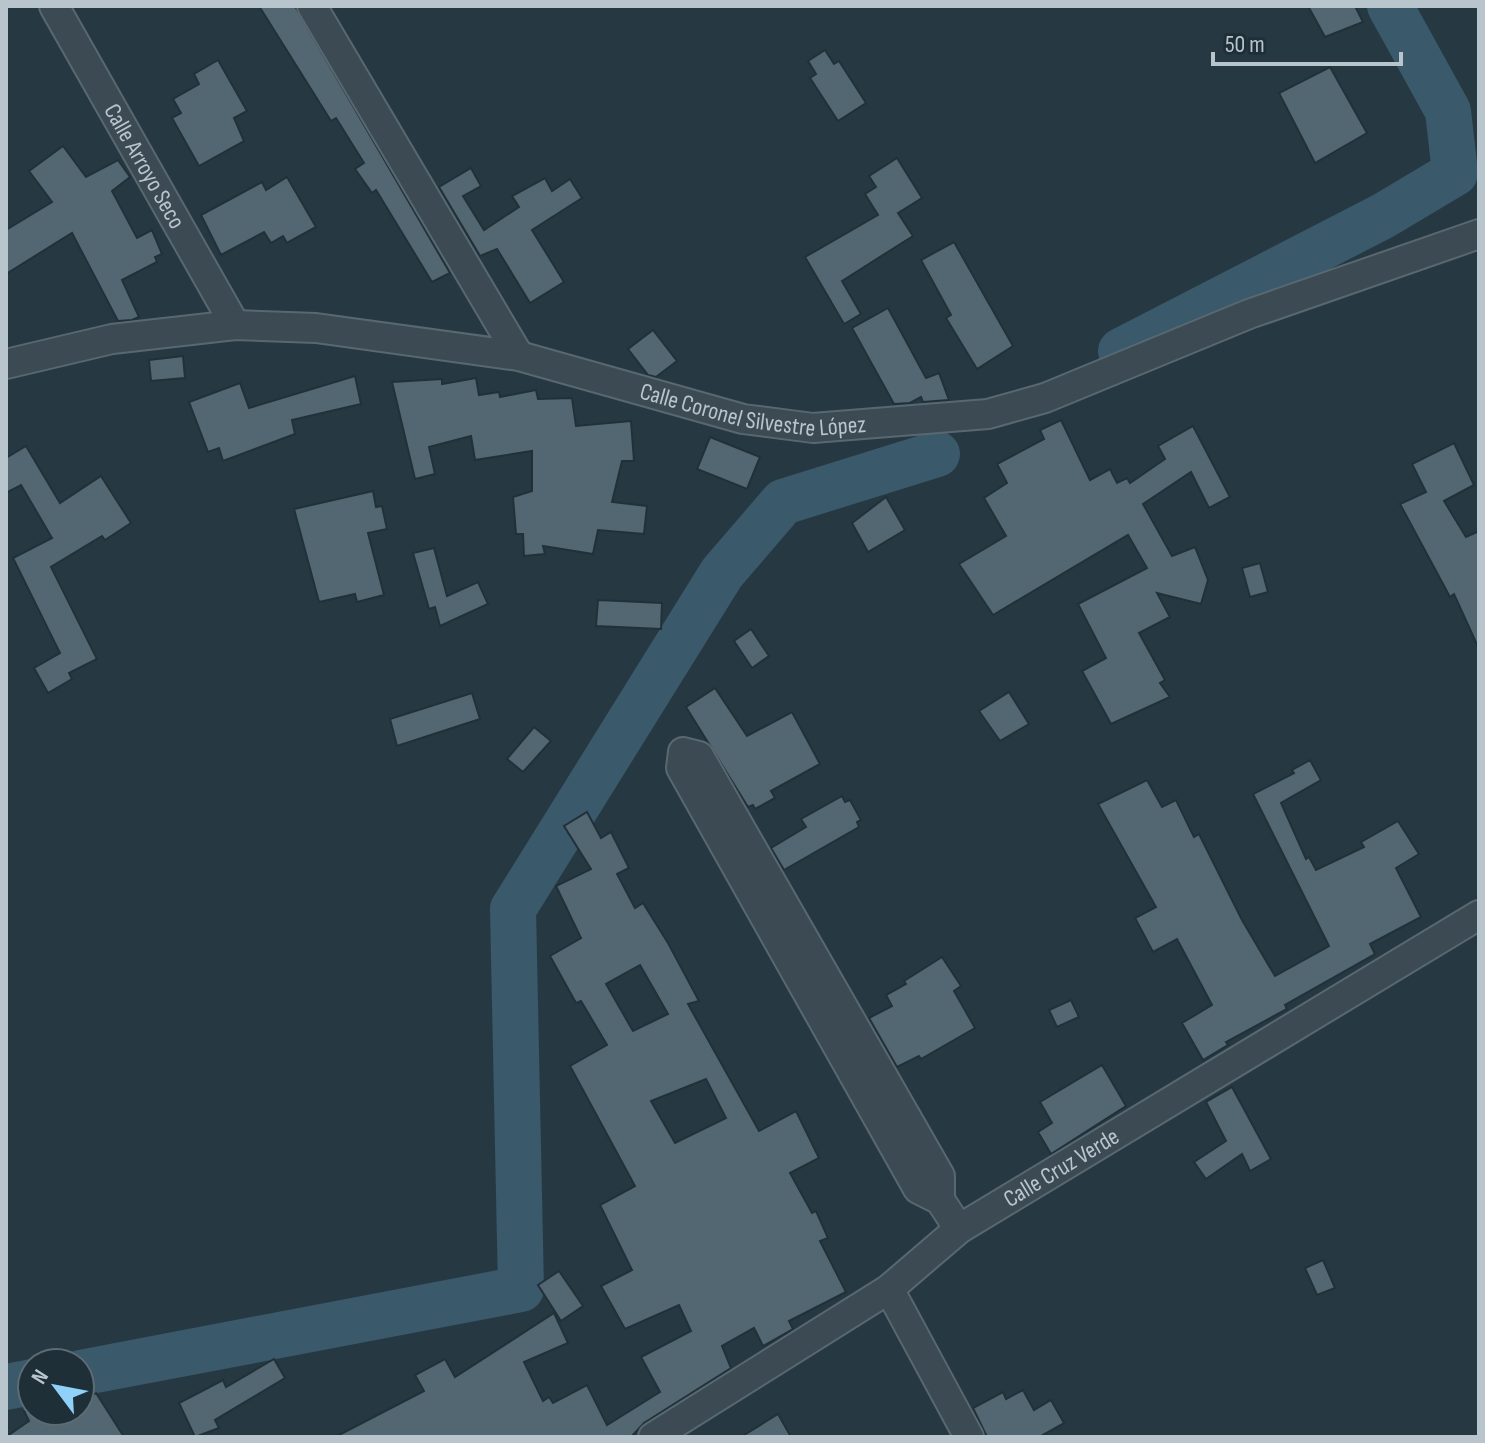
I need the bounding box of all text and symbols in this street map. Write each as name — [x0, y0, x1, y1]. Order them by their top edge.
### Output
scale bar — [1213, 16, 1401, 66]
text: 50 m — [1225, 30, 1265, 59]
street label: Calle Arroyo Seco — [97, 99, 191, 234]
street label: Calle Coronel Silvestre López — [637, 377, 867, 443]
street label: Calle Cruz Verde — [998, 1122, 1124, 1214]
north arrow — [16, 1347, 96, 1427]
text: N — [26, 1365, 55, 1389]

